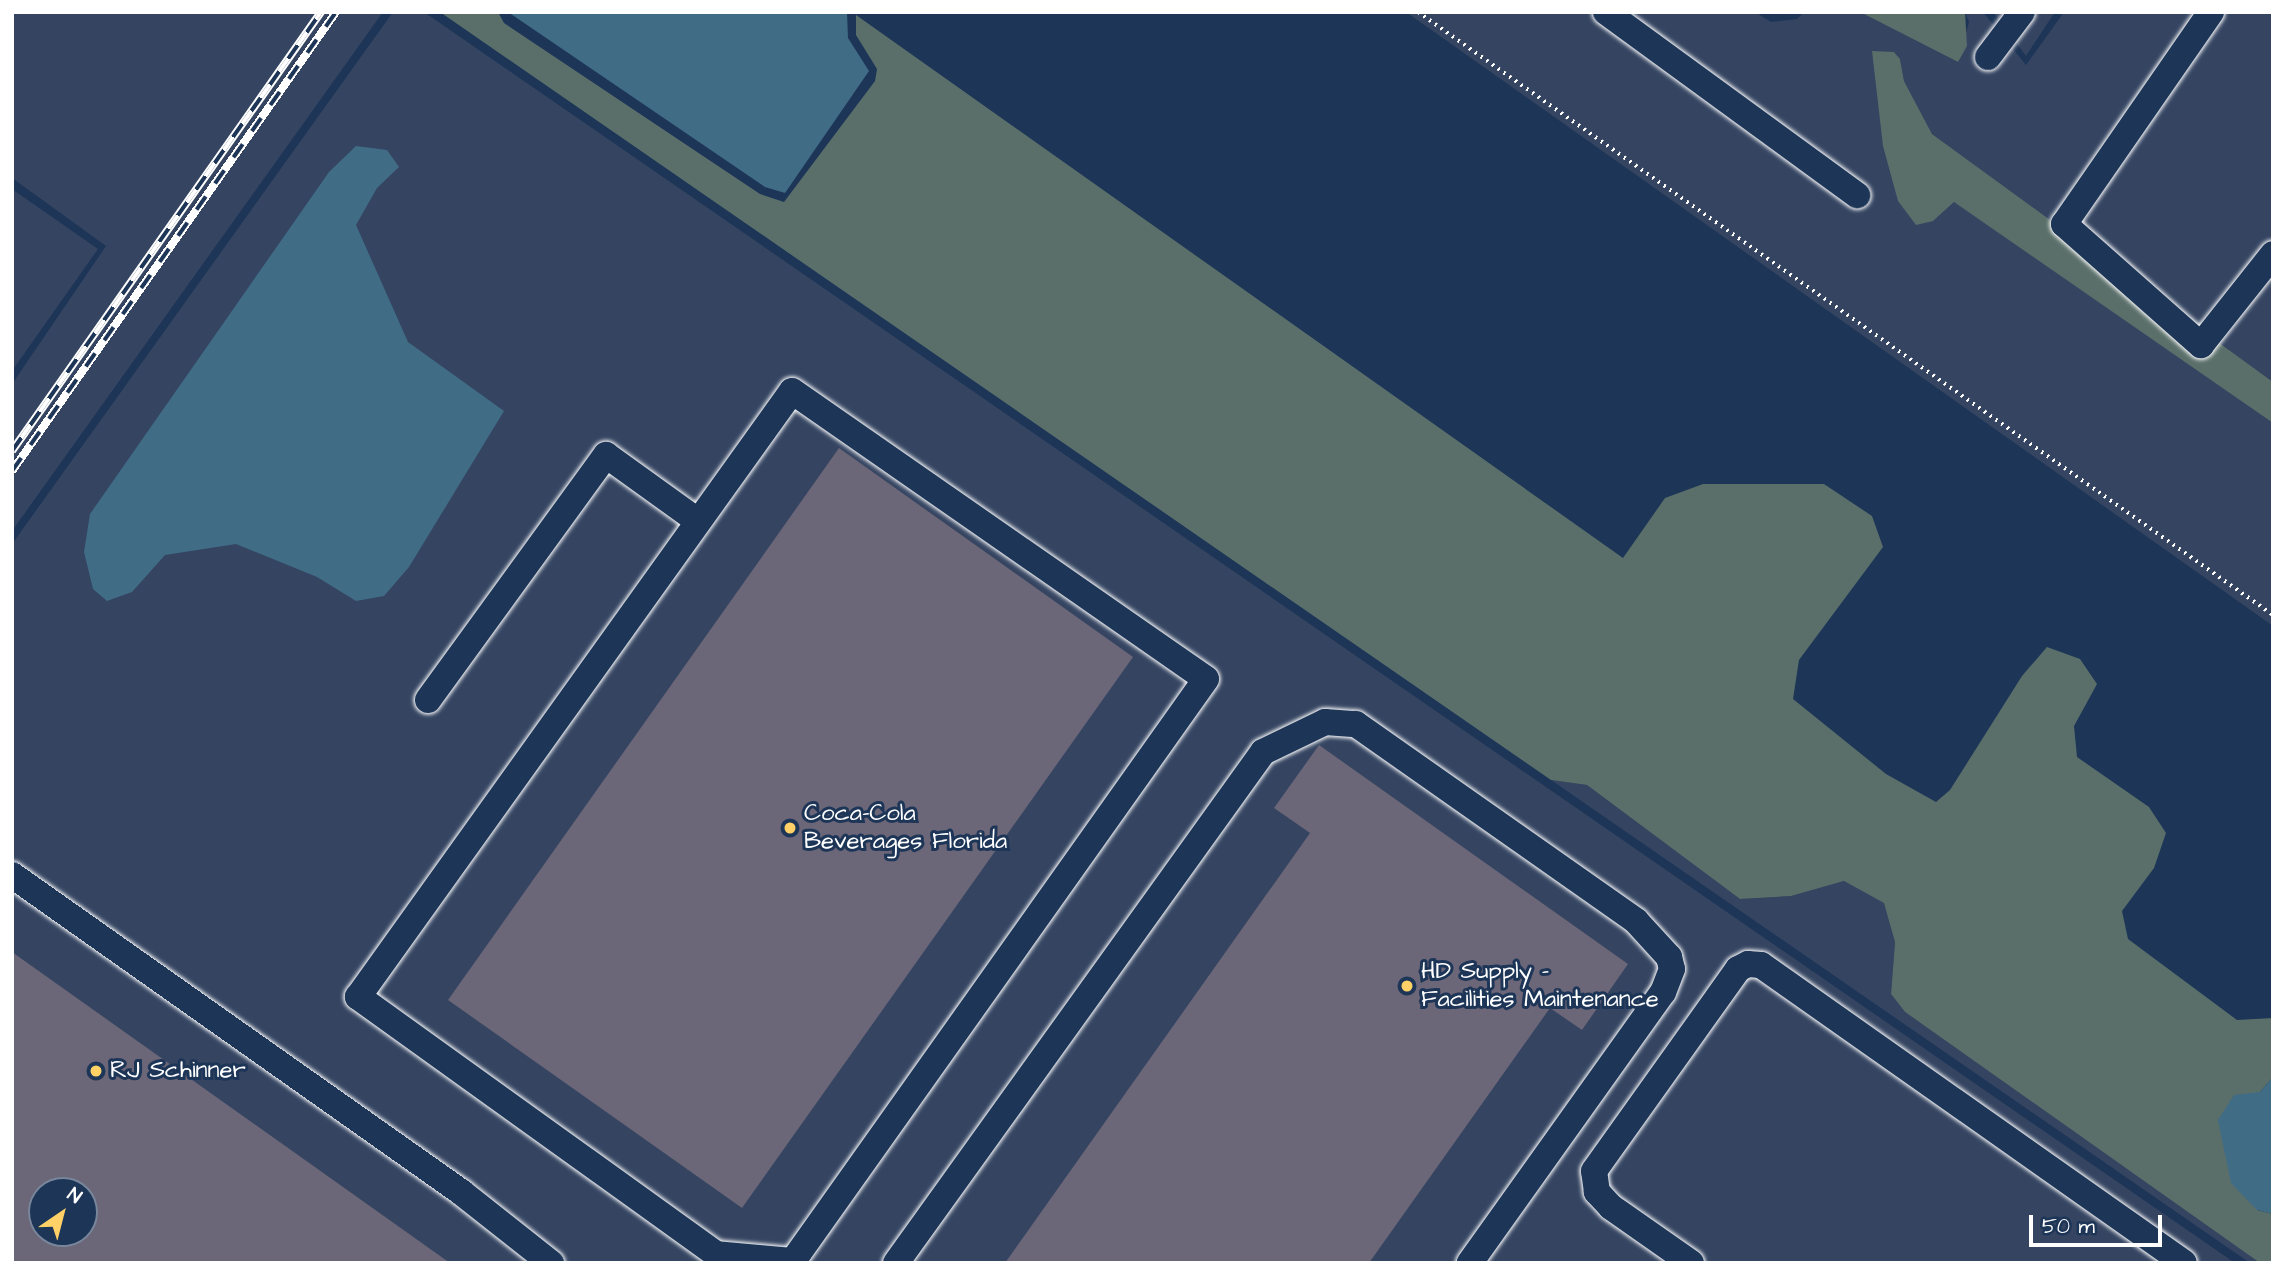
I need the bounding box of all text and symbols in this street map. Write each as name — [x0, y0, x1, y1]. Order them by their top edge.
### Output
place label: Coca-Cola Beverages Florida — [804, 800, 1007, 856]
marker: Coca-Cola Beverages Florida — [782, 820, 798, 836]
place label: HD Supply - Facilities Maintenance — [1421, 958, 1659, 1014]
marker: HD Supply - Facilities Maintenance — [1399, 978, 1415, 994]
place label: RJ Schinner — [110, 1057, 246, 1085]
marker: RJ Schinner — [88, 1063, 104, 1079]
north arrow — [28, 1177, 98, 1247]
text: N — [62, 1182, 87, 1210]
scale bar — [2033, 1202, 2166, 1246]
text: 50 m — [2042, 1212, 2095, 1241]

